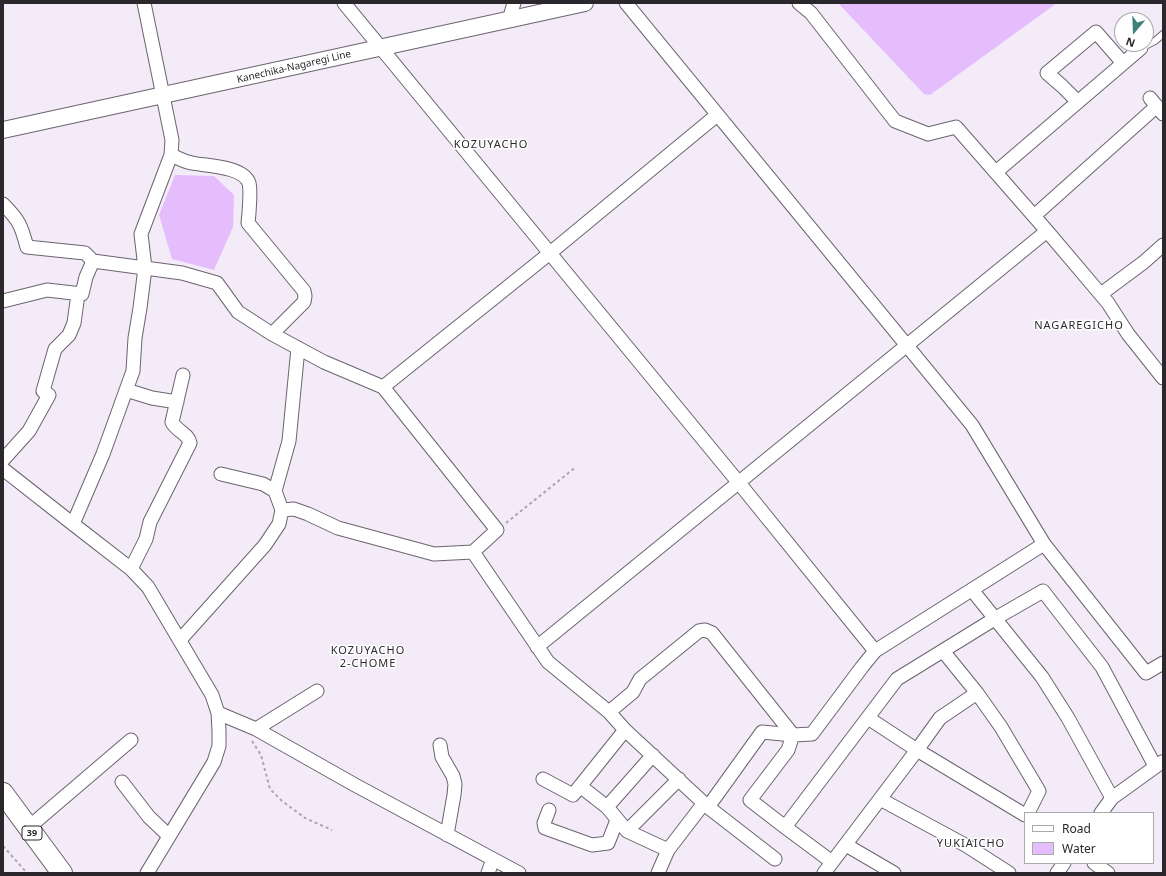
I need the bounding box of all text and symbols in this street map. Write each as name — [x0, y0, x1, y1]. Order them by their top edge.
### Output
north arrow — [1114, 12, 1154, 52]
text: N — [1124, 34, 1137, 51]
street label: Kanechika-Nagaregi Line — [236, 48, 352, 86]
district label: KOZUYACHO — [454, 138, 528, 152]
district label: NAGAREGICHO — [1034, 319, 1124, 333]
district label: KOZUYACHO 2-CHOME — [331, 644, 405, 670]
legend — [1024, 812, 1154, 864]
text: Road — [1062, 820, 1091, 837]
road number: 39 — [22, 826, 42, 840]
district label: YUKIAICHO — [937, 837, 1005, 851]
text: Water — [1062, 840, 1096, 857]

